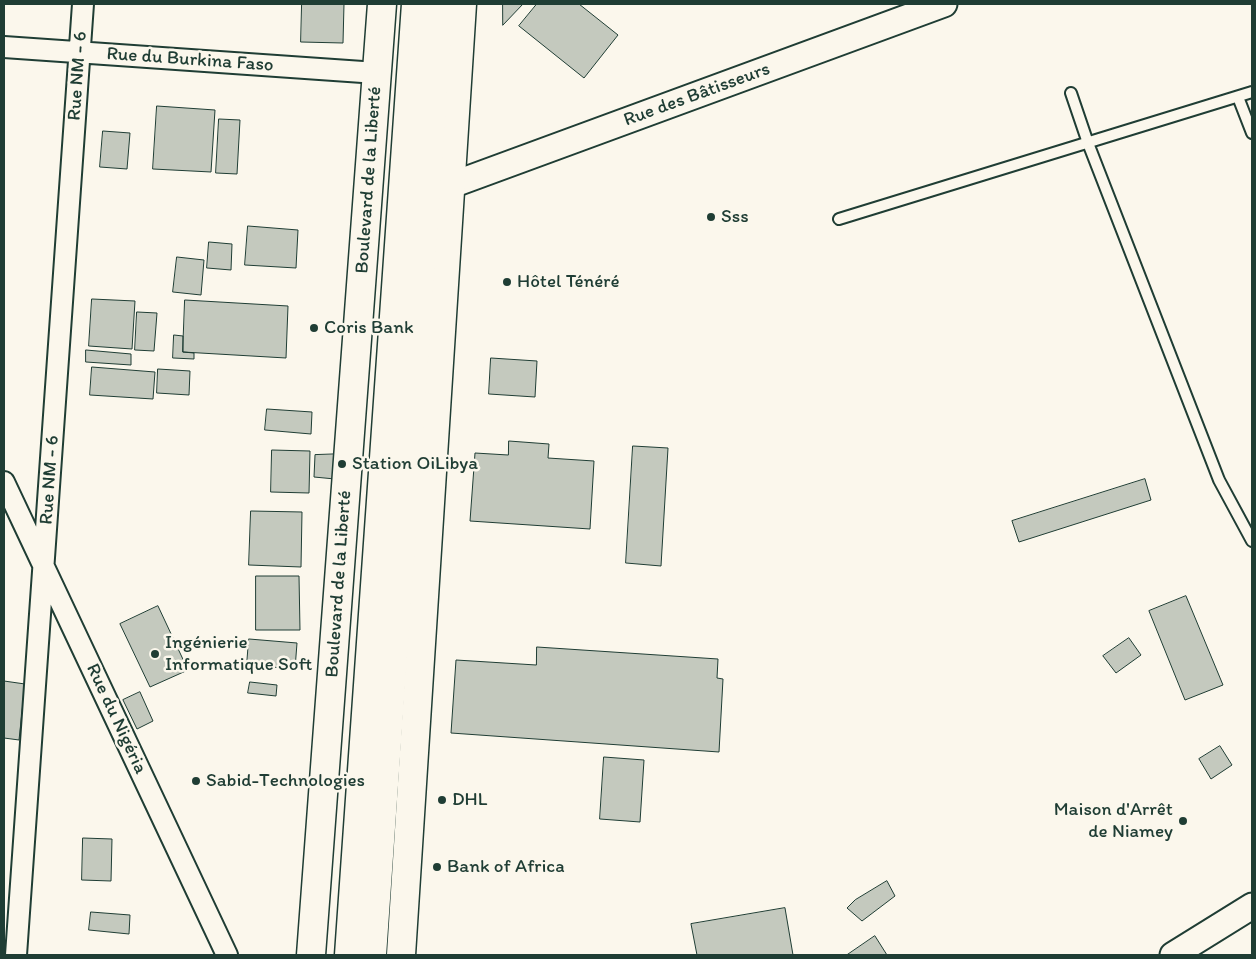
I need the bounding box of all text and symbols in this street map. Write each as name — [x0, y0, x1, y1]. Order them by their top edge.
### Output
street label: Rue NM - 6 — [64, 30, 92, 122]
street label: Rue du Burkina Faso — [106, 43, 274, 77]
street label: Rue des Bâtisseurs — [621, 58, 773, 132]
street label: Boulevard de la Liberté — [351, 85, 387, 275]
place label: Sss — [721, 206, 749, 228]
marker: Sss — [705, 211, 717, 223]
place label: Hôtel Ténéré — [517, 271, 620, 293]
marker: Hôtel Ténéré — [501, 276, 513, 288]
place label: Coris Bank — [324, 317, 414, 339]
marker: Coris Bank — [308, 322, 320, 334]
street label: Rue NM - 6 — [36, 434, 64, 526]
place label: Station OiLibya — [352, 453, 478, 475]
marker: Station OiLibya — [336, 458, 348, 470]
street label: Boulevard de la Liberté — [321, 489, 357, 679]
place label: Ingénierie Informatique Soft — [165, 632, 312, 676]
marker: Ingénierie Informatique Soft — [149, 648, 161, 660]
street label: Rue du Nigéria — [81, 660, 151, 778]
place label: Sabid-Technologies — [206, 770, 365, 792]
marker: Sabid-Technologies — [190, 775, 202, 787]
place label: DHL — [452, 789, 487, 811]
marker: DHL — [436, 794, 448, 806]
place label: Maison d'Arrêt de Niamey — [1054, 799, 1173, 843]
marker: Maison d'Arrêt de Niamey — [1177, 815, 1189, 827]
place label: Bank of Africa — [447, 856, 565, 878]
marker: Bank of Africa — [431, 861, 443, 873]

